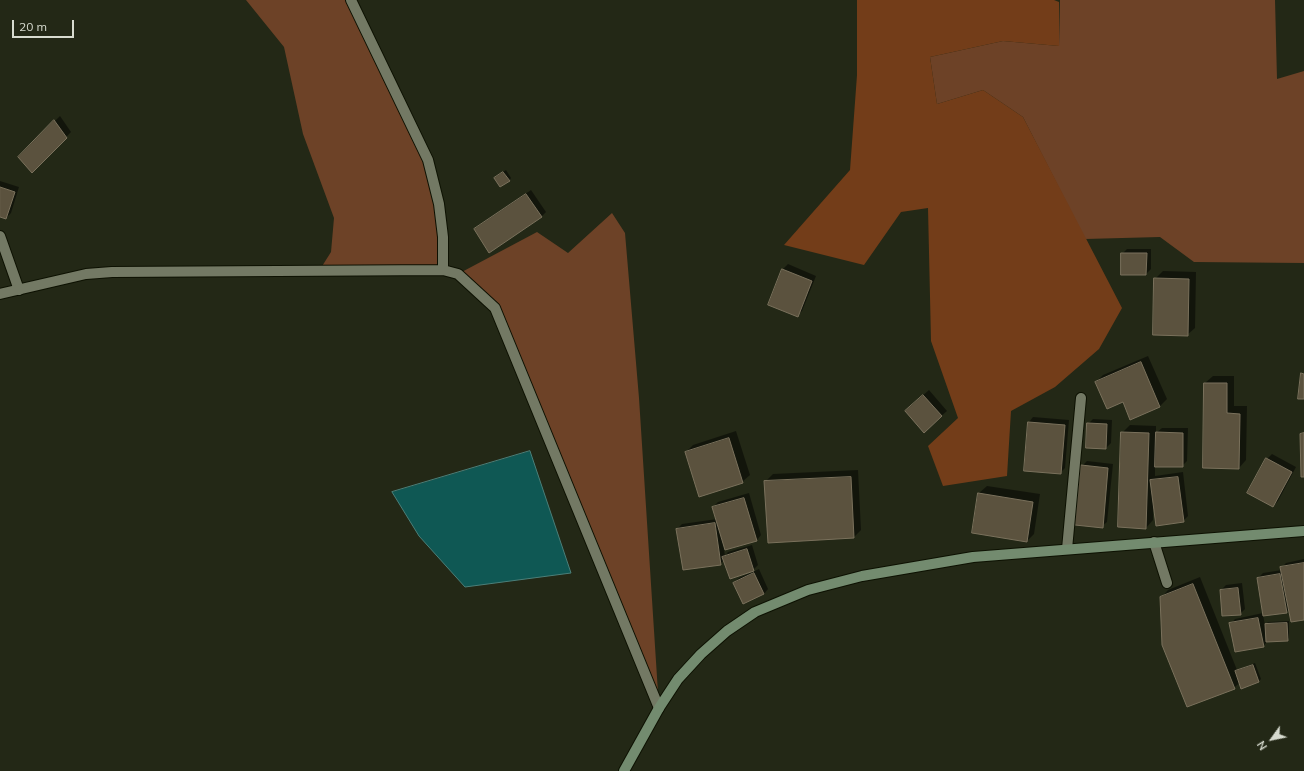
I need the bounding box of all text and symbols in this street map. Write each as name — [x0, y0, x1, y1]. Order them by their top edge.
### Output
scale bar — [14, 12, 76, 38]
text: 20 m — [19, 19, 47, 34]
north arrow — [1252, 719, 1292, 759]
text: N — [1254, 738, 1270, 753]

